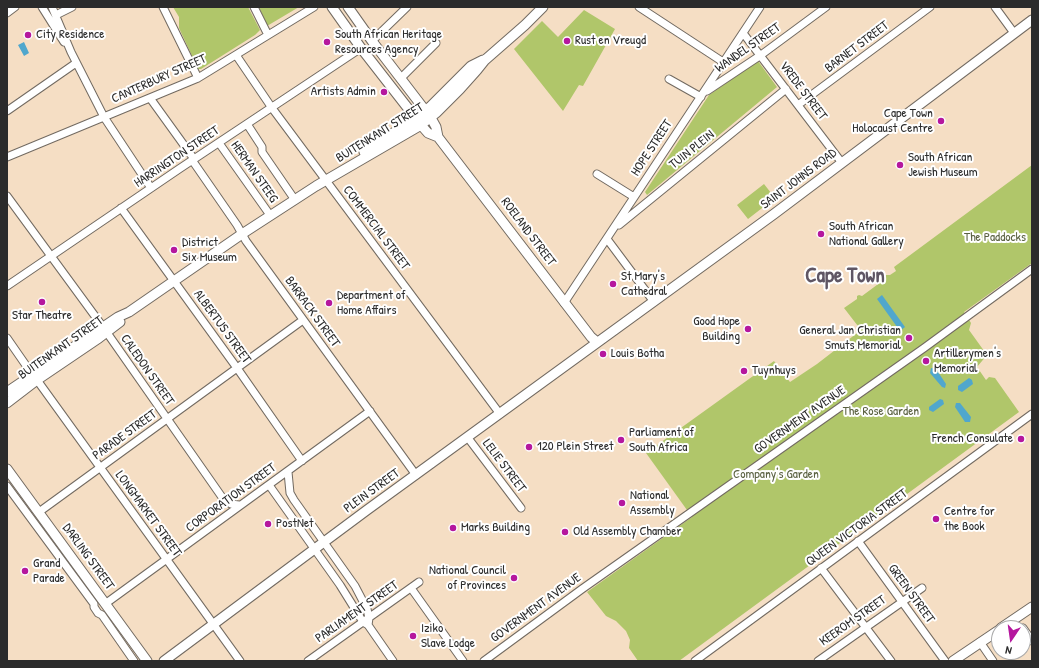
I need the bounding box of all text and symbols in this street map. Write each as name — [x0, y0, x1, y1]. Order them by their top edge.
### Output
street label: BARNET STREET — [822, 18, 892, 76]
street label: WANDEL STREET — [712, 20, 784, 76]
place label: City Residence — [36, 27, 104, 43]
place label: South African Heritage Resources Agency — [335, 27, 442, 58]
marker: City Residence — [23, 30, 33, 40]
place label: Rust en Vreugd — [575, 33, 646, 49]
marker: Rust en Vreugd — [562, 36, 572, 46]
marker: South African Heritage Resources Agency — [322, 37, 332, 47]
street label: CANTERBURY STREET — [109, 51, 209, 107]
street label: VREDE STREET — [776, 59, 830, 123]
place label: Artists Admin — [311, 84, 376, 100]
marker: Artists Admin — [379, 87, 389, 97]
street label: BUITENKANT STREET — [333, 100, 427, 166]
place label: Cape Town Holocaust Centre — [852, 106, 933, 137]
marker: Cape Town Holocaust Centre — [936, 116, 946, 126]
street label: HOPE STREET — [628, 117, 676, 179]
street label: HARRINGTON STREET — [132, 123, 222, 191]
street label: TUIN PLEIN — [666, 127, 718, 173]
street label: HERMAN STEEG — [227, 138, 281, 206]
street label: SAINT JOHNS ROAD — [758, 145, 840, 213]
place label: South African Jewish Museum — [908, 150, 978, 181]
marker: South African Jewish Museum — [895, 160, 905, 170]
street label: COMMERCIAL STREET — [339, 183, 413, 273]
street label: ROELAND STREET — [497, 195, 559, 269]
place label: South African National Gallery — [829, 219, 904, 250]
marker: South African National Gallery — [816, 229, 826, 239]
park label: The Paddocks — [964, 230, 1026, 246]
place label: District Six Museum — [182, 235, 237, 266]
marker: District Six Museum — [169, 245, 179, 255]
district label: Cape Town — [805, 263, 885, 289]
place label: St Mary's Cathedral — [621, 269, 667, 300]
street label: BARRACK STREET — [281, 274, 343, 350]
marker: St Mary's Cathedral — [608, 279, 618, 289]
street label: ALBERTUS STREET — [190, 287, 254, 367]
place label: Department of Home Affairs — [337, 288, 406, 319]
marker: Star Theatre — [37, 297, 47, 307]
marker: Department of Home Affairs — [324, 298, 334, 308]
place label: Star Theatre — [12, 308, 72, 324]
street label: BUITENKANT STREET — [15, 313, 107, 383]
place label: Good Hope Building — [693, 314, 740, 345]
place label: General Jan Christian Smuts Memorial — [799, 323, 901, 354]
marker: Good Hope Building — [743, 324, 753, 334]
street label: CALEDON STREET — [117, 332, 177, 408]
marker: General Jan Christian Smuts Memorial — [904, 333, 914, 343]
place label: Louis Botha — [611, 346, 664, 362]
place label: Artillerymen's Memorial — [934, 346, 1001, 377]
marker: Louis Botha — [598, 349, 608, 359]
marker: Artillerymen's Memorial — [921, 356, 931, 366]
place label: Tuynhuys — [752, 363, 796, 379]
marker: Tuynhuys — [739, 366, 749, 376]
street label: GOVERNMENT AVENUE — [751, 383, 849, 457]
park label: The Rose Garden — [843, 404, 919, 420]
street label: PARADE STREET — [90, 407, 160, 463]
place label: Parliament of South Africa — [629, 425, 694, 456]
place label: French Consulate — [932, 431, 1013, 447]
marker: French Consulate — [1016, 434, 1026, 444]
marker: Parliament of South Africa — [616, 435, 626, 445]
street label: LELIE STREET — [479, 436, 529, 496]
place label: 120 Plein Street — [537, 439, 614, 455]
marker: 120 Plein Street — [524, 442, 534, 452]
street label: CORPORATION STREET — [183, 460, 279, 536]
street label: PLEIN STREET — [341, 465, 403, 517]
park label: Company's Garden — [733, 467, 819, 483]
street label: LONGMARKET STREET — [112, 468, 184, 560]
street label: QUEEN VICTORIA STREET — [803, 486, 911, 570]
place label: National Assembly — [630, 488, 675, 519]
marker: National Assembly — [617, 498, 627, 508]
place label: Centre for the Book — [944, 504, 995, 535]
marker: Centre for the Book — [931, 514, 941, 524]
place label: PostNet — [276, 516, 314, 532]
marker: PostNet — [263, 519, 273, 529]
place label: Marks Building — [461, 520, 530, 536]
street label: DARLING STREET — [59, 521, 117, 593]
marker: Marks Building — [448, 523, 458, 533]
place label: Old Assembly Chamber — [573, 524, 681, 540]
marker: Old Assembly Chamber — [560, 527, 570, 537]
place label: Grand Parade — [33, 556, 65, 587]
street label: GREEN STREET — [884, 561, 938, 627]
place label: National Council of Provinces — [429, 563, 506, 594]
marker: Grand Parade — [20, 566, 30, 576]
street label: GOVERNMENT AVENUE — [488, 570, 584, 646]
marker: National Council of Provinces — [509, 573, 519, 583]
street label: PARLIAMENT STREET — [312, 578, 402, 646]
street label: KEEROM STREET — [817, 592, 889, 650]
north arrow — [991, 620, 1031, 660]
place label: Iziko Slave Lodge — [421, 621, 475, 652]
marker: Iziko Slave Lodge — [408, 631, 418, 641]
text: N — [1004, 643, 1013, 658]

